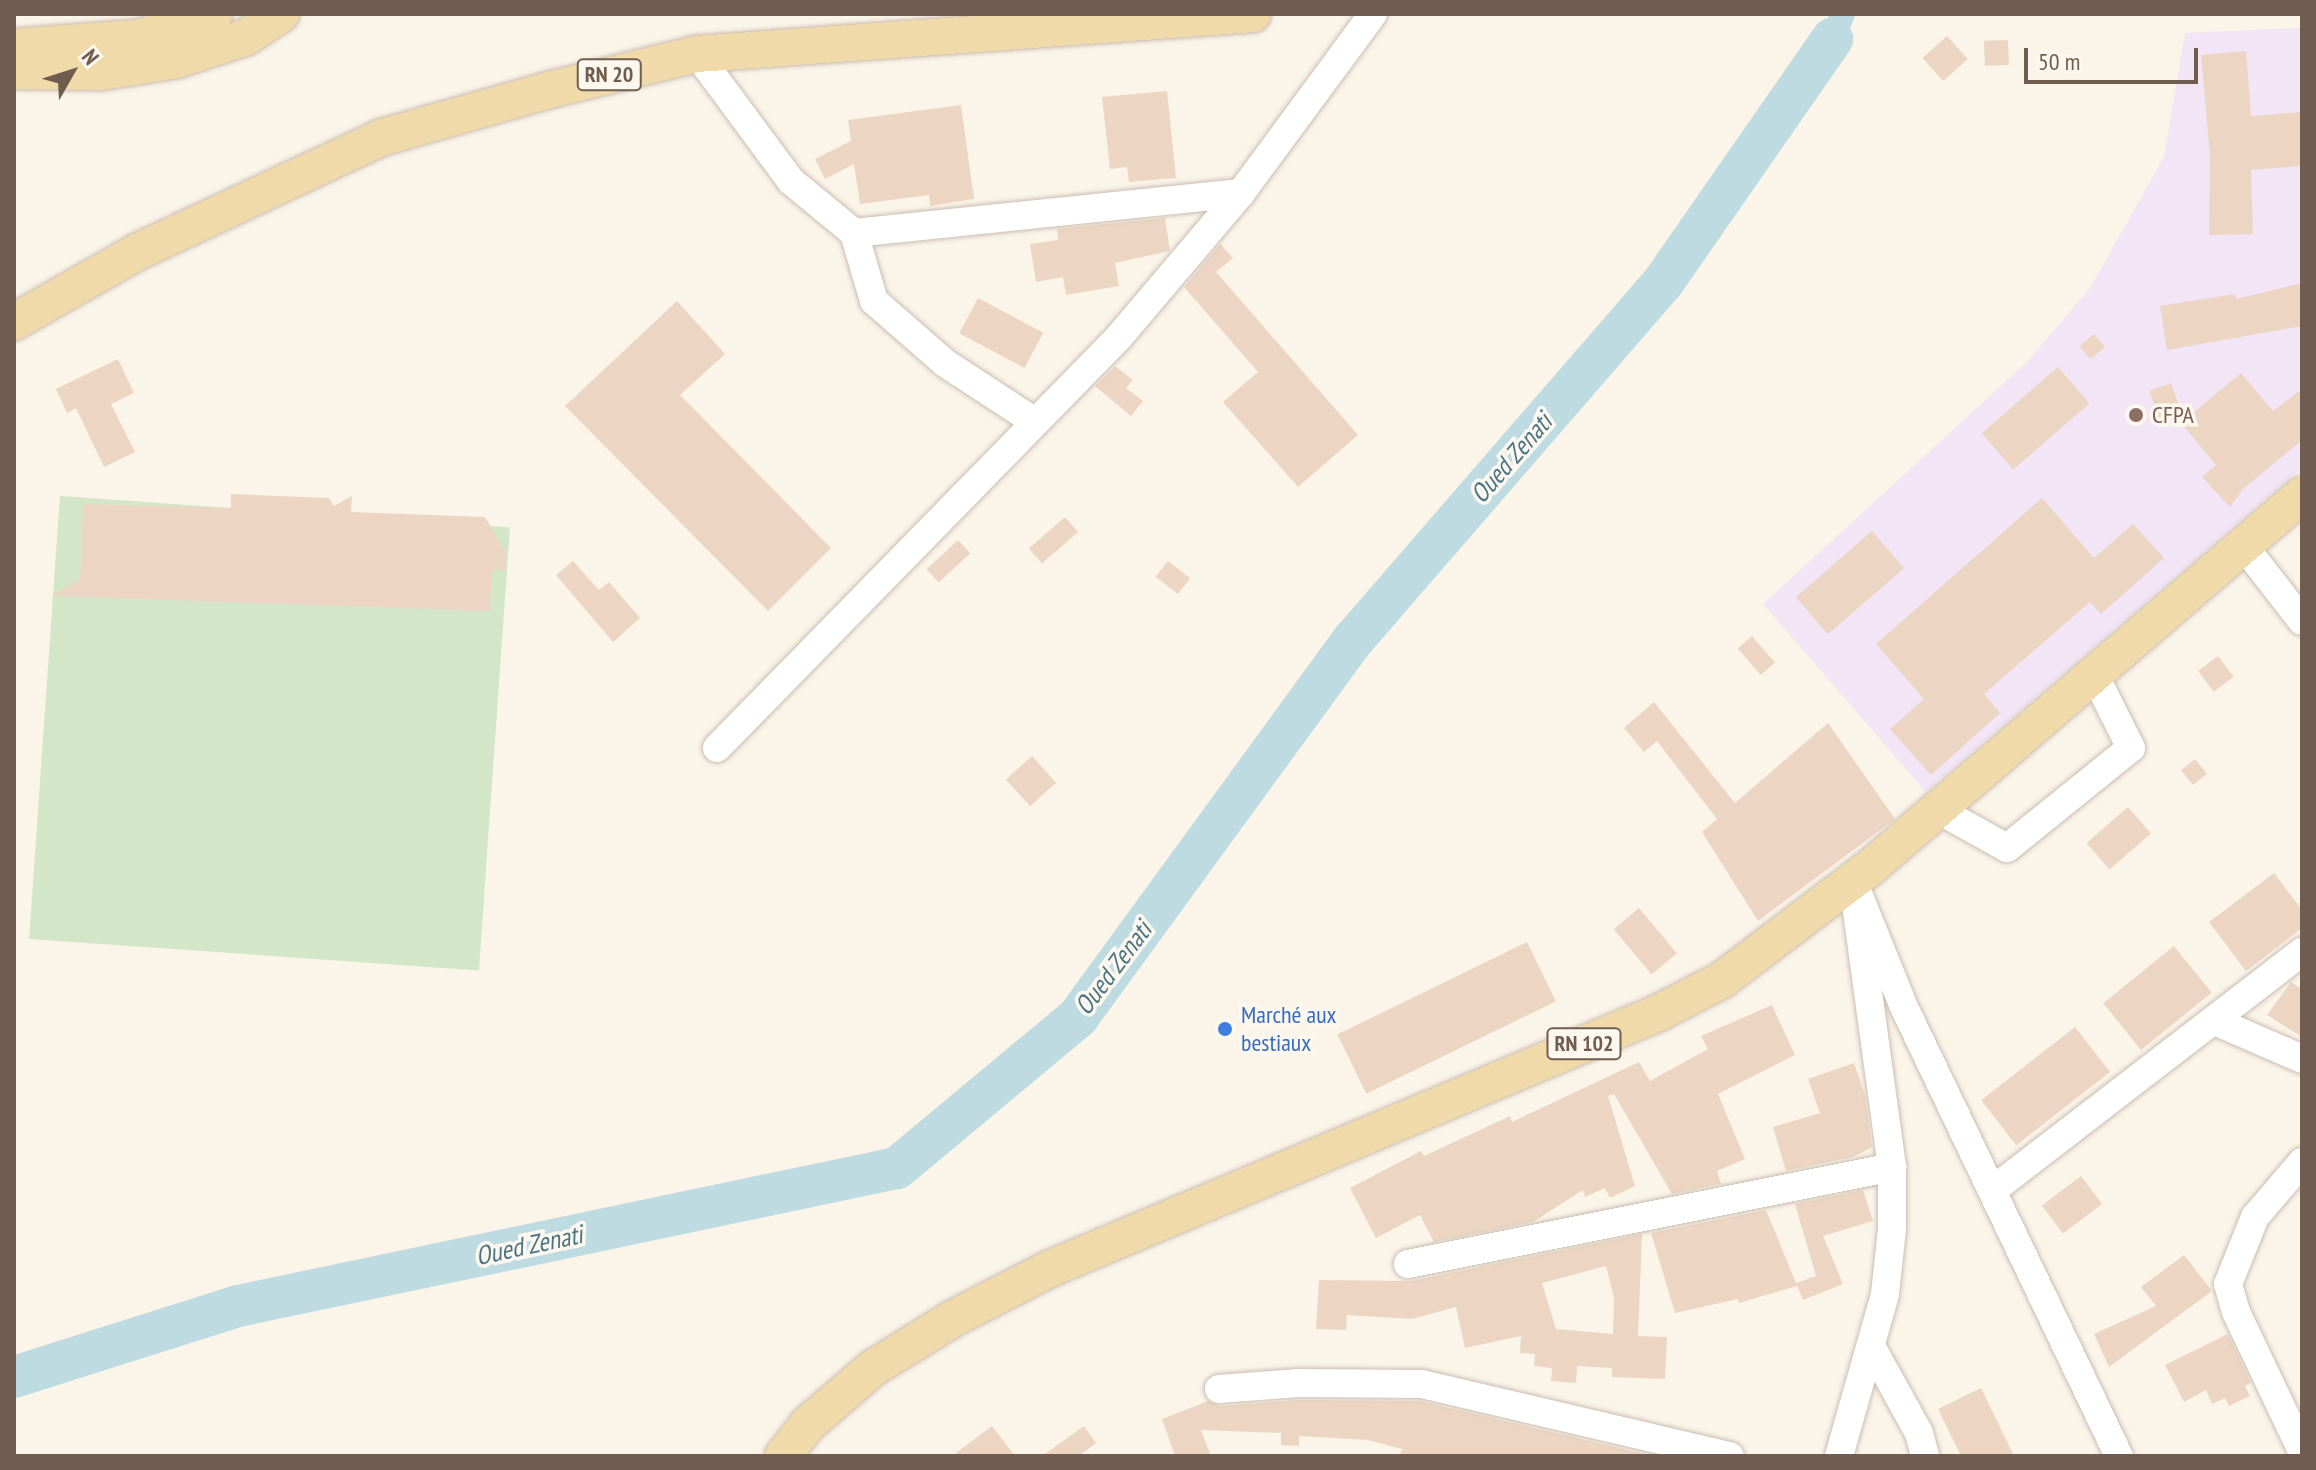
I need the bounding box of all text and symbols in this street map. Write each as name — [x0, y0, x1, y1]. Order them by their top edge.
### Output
north arrow — [32, 32, 112, 112]
scale bar — [2028, 32, 2202, 82]
text: N — [76, 43, 105, 70]
text: 50 m — [2038, 46, 2080, 77]
road number: RN 20 — [575, 57, 643, 93]
place label: CFPA — [2152, 401, 2194, 429]
marker: CFPA — [2127, 406, 2145, 424]
water label: Oued Zenati — [1464, 407, 1558, 509]
water label: Oued Zenati — [1068, 915, 1158, 1021]
place label: Marché aux bestiaux — [1241, 1001, 1336, 1057]
marker: Marché aux bestiaux — [1216, 1020, 1234, 1038]
road number: RN 102 — [1546, 1026, 1622, 1062]
water label: Oued Zenati — [473, 1218, 585, 1272]

